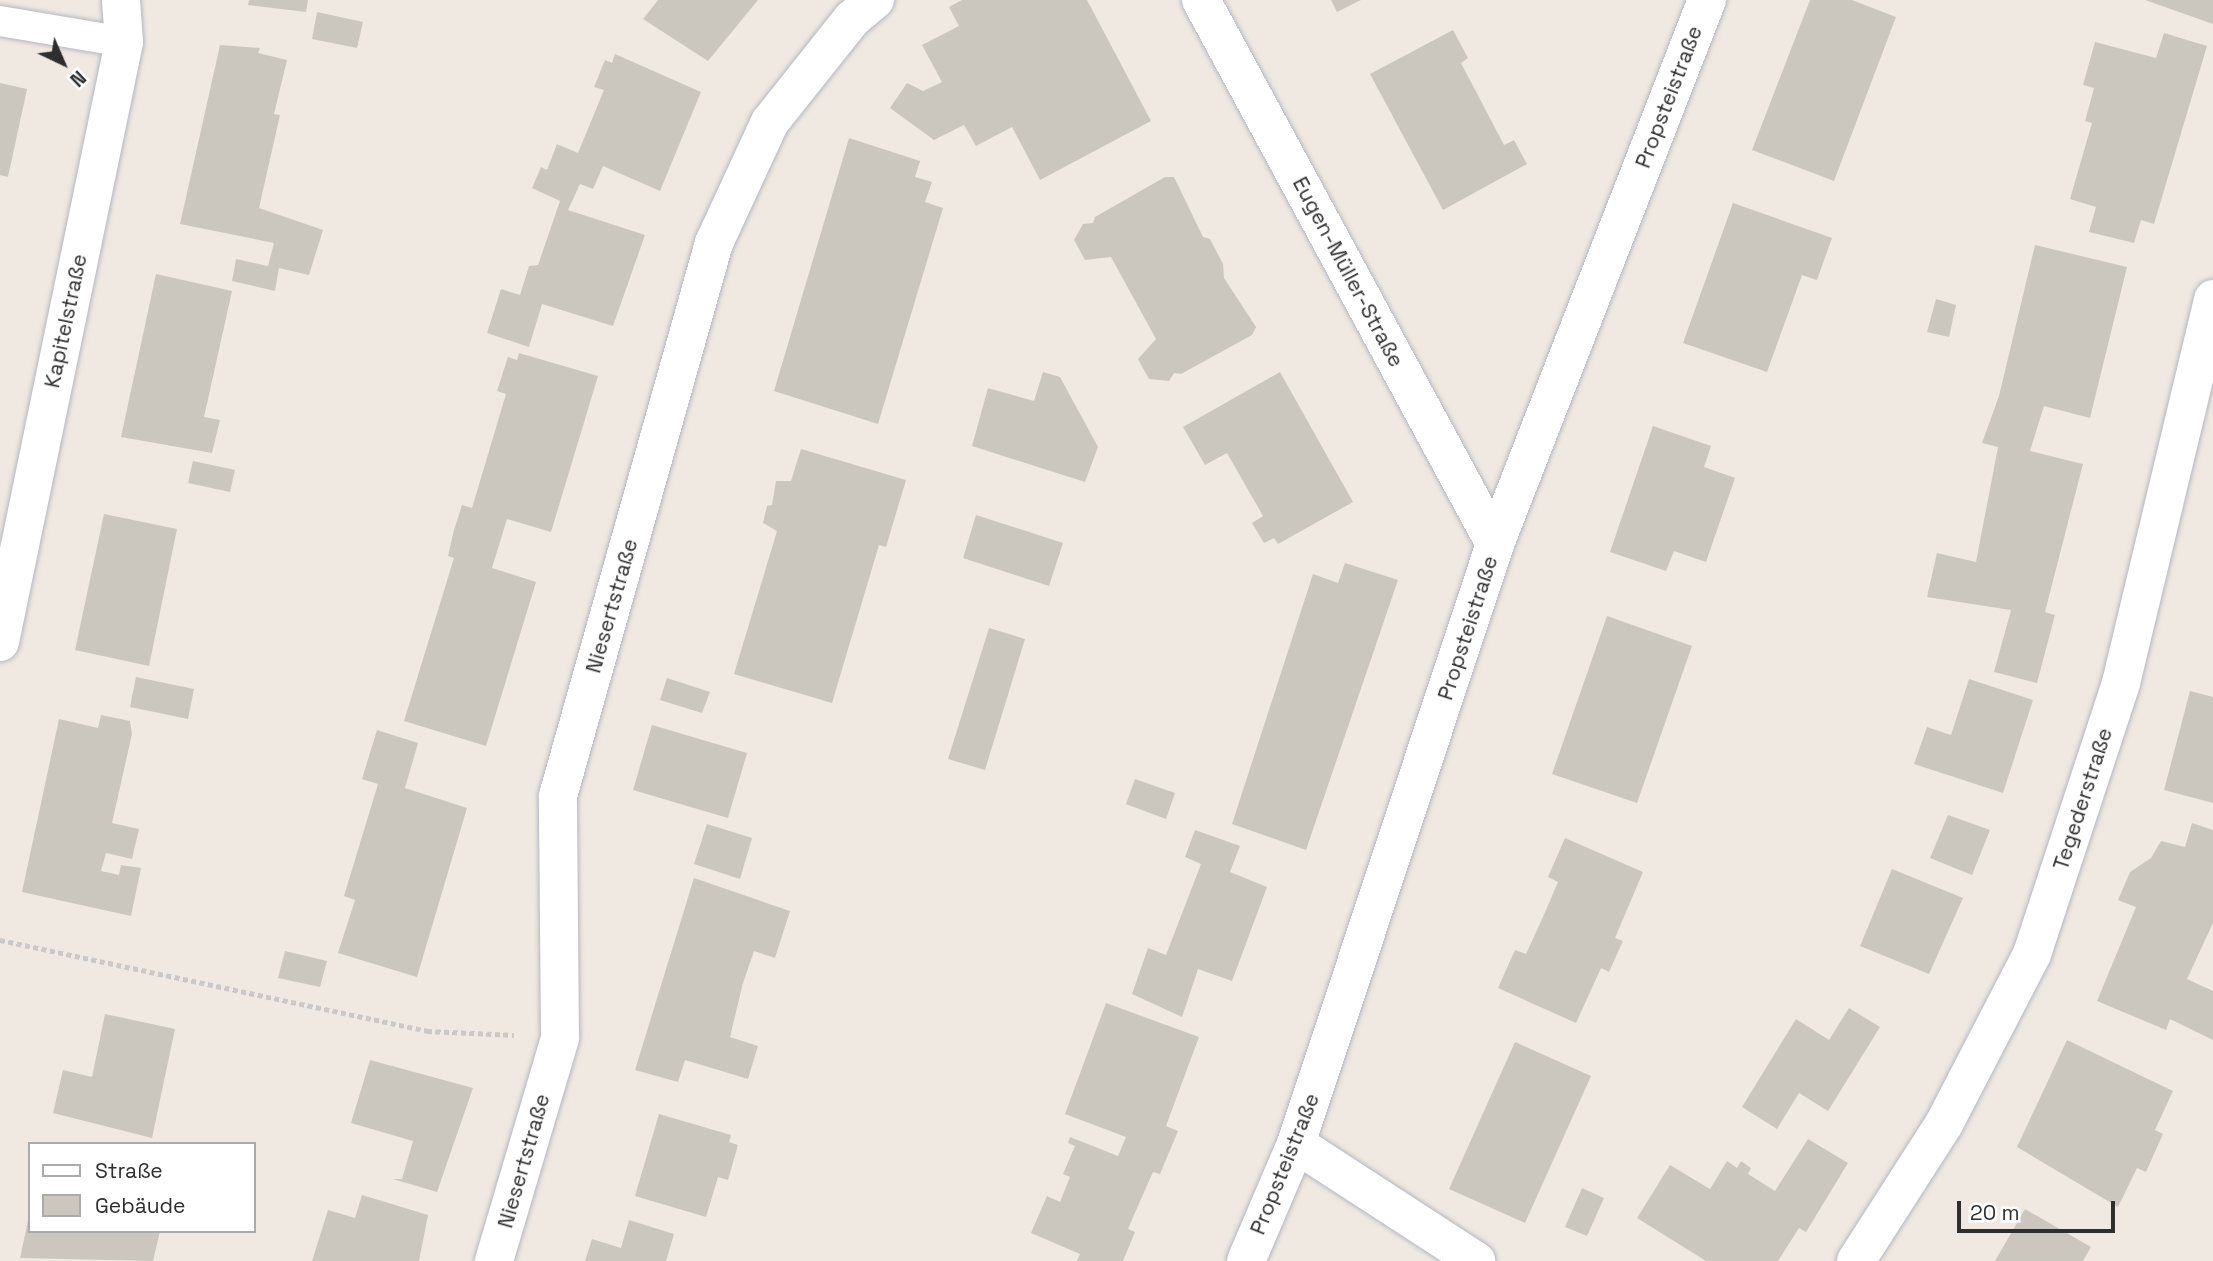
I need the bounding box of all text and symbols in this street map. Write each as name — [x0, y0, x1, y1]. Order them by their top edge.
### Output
street label: Propsteistraße — [1630, 22, 1708, 172]
north arrow — [28, 28, 98, 98]
text: N — [65, 65, 91, 92]
street label: Eugen-Müller-Straße — [1287, 173, 1409, 371]
street label: Kapitelstraße — [40, 252, 92, 390]
street label: Niesertstraße — [581, 536, 643, 676]
street label: Propsteistraße — [1433, 553, 1503, 703]
street label: Tegederstraße — [2048, 725, 2118, 873]
street label: Propsteistraße — [1245, 1090, 1325, 1238]
street label: Niesertstraße — [493, 1091, 555, 1231]
legend — [28, 1142, 256, 1233]
text: Straße — [95, 1157, 163, 1184]
scale bar — [1961, 1188, 2118, 1232]
text: Gebäude — [95, 1192, 185, 1219]
text: 20 m — [1970, 1199, 2020, 1226]

